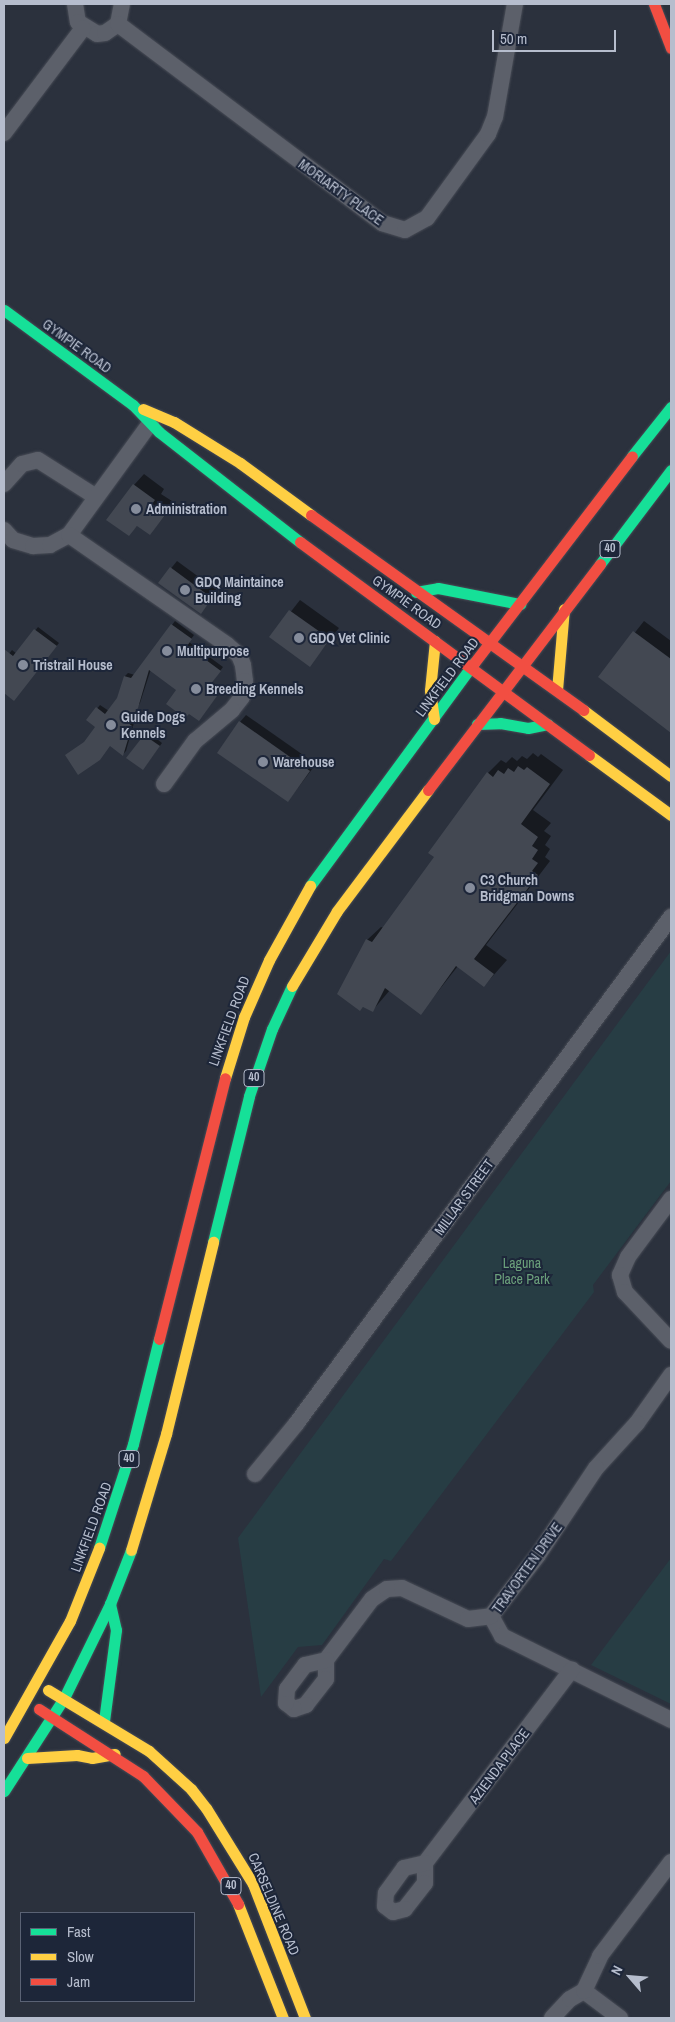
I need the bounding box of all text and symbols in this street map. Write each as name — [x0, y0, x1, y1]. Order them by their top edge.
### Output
scale bar — [495, 20, 619, 52]
text: 50 m — [500, 28, 527, 49]
street label: MORIARTY PLACE — [295, 155, 387, 229]
street label: GYMPIE ROAD — [39, 315, 115, 377]
place label: Administration — [146, 501, 227, 517]
marker: Administration — [130, 503, 142, 515]
road number: 40 — [599, 540, 621, 558]
street label: GYMPIE ROAD — [369, 571, 445, 633]
place label: GDQ Maintaince Building — [195, 574, 284, 606]
marker: GDQ Maintaince Building — [179, 584, 191, 596]
place label: GDQ Vet Clinic — [309, 630, 390, 646]
marker: GDQ Vet Clinic — [293, 632, 305, 644]
street label: LINKFIELD ROAD — [412, 634, 482, 720]
place label: Multipurpose — [177, 643, 249, 659]
marker: Multipurpose — [161, 645, 173, 657]
place label: Tristrail House — [33, 657, 113, 673]
marker: Tristrail House — [17, 659, 29, 671]
place label: Breeding Kennels — [206, 681, 304, 697]
marker: Breeding Kennels — [190, 683, 202, 695]
place label: Guide Dogs Kennels — [121, 709, 185, 742]
marker: Guide Dogs Kennels — [105, 719, 117, 731]
place label: Warehouse — [273, 754, 334, 770]
marker: Warehouse — [257, 756, 269, 768]
place label: C3 Church Bridgman Downs — [480, 872, 574, 904]
marker: C3 Church Bridgman Downs — [464, 882, 476, 894]
street label: LINKFIELD ROAD — [205, 974, 253, 1068]
road number: 40 — [243, 1068, 265, 1088]
street label: MILLAR STREET — [431, 1156, 497, 1238]
park label: Laguna Place Park — [494, 1255, 550, 1288]
road number: 40 — [118, 1450, 140, 1468]
street label: LINKFIELD ROAD — [67, 1480, 115, 1574]
street label: TRAVORTEN DRIVE — [488, 1519, 566, 1617]
street label: AZIENDA PLACE — [465, 1725, 533, 1807]
street label: CARSELDINE ROAD — [245, 1850, 303, 1958]
road number: 40 — [220, 1876, 242, 1895]
legend — [20, 1912, 195, 2002]
text: Fast — [67, 1921, 90, 1942]
text: Slow — [67, 1946, 94, 1967]
north arrow — [605, 1952, 655, 2002]
text: N — [607, 1962, 627, 1978]
text: Jam — [67, 1971, 90, 1992]

